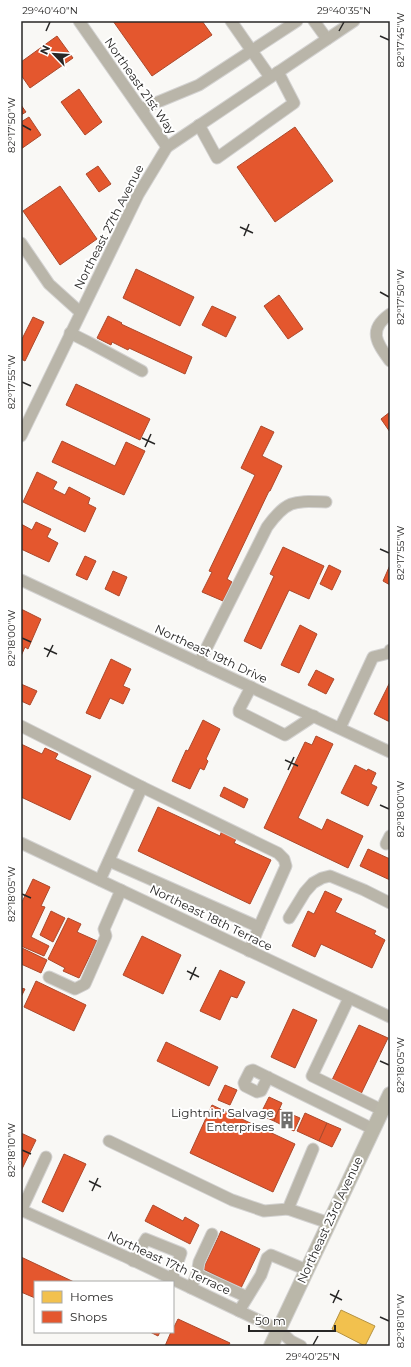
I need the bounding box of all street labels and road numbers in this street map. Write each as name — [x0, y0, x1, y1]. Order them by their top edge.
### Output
street label: Northeast 21st Way — [101, 35, 180, 137]
street label: Northeast 27th Avenue — [70, 162, 147, 292]
street label: Northeast 19th Drive — [152, 621, 270, 686]
street label: Northeast 18th Terrace — [147, 881, 275, 954]
street label: Northeast 23rd Avenue — [294, 1154, 366, 1286]
street label: Northeast 17th Terrace — [105, 1227, 233, 1298]

